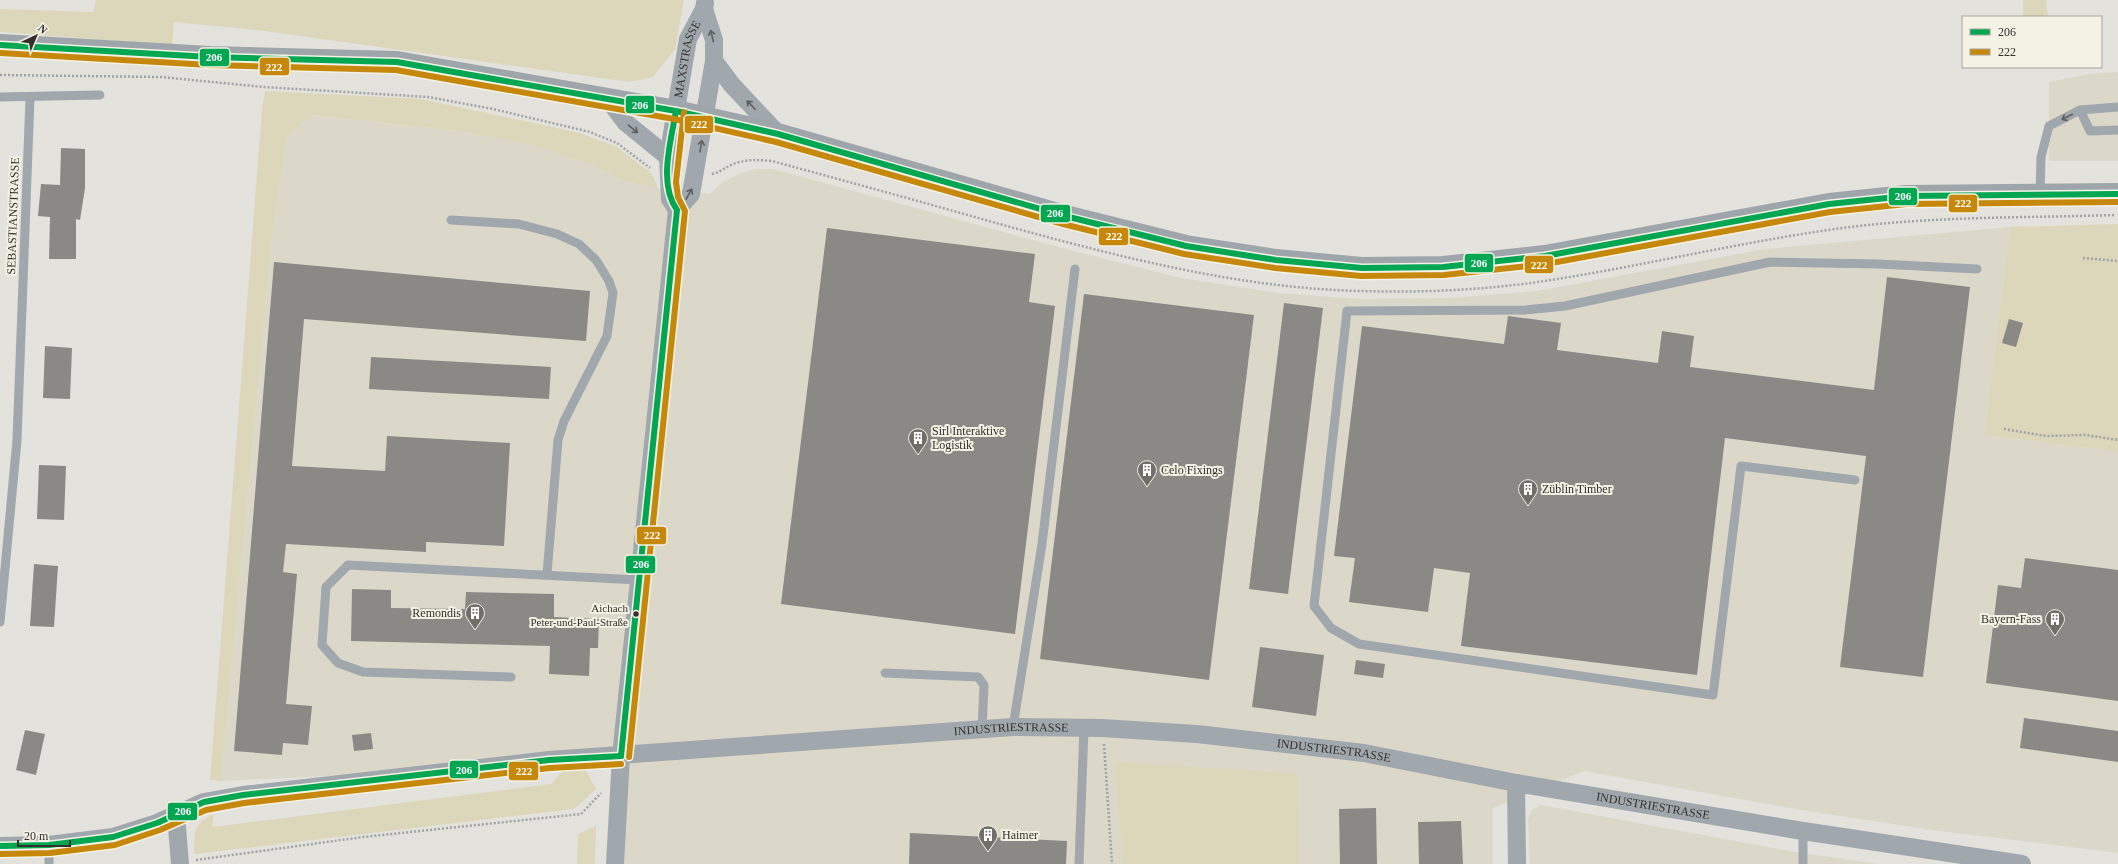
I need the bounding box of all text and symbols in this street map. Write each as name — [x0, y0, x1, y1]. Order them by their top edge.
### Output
north arrow — [16, 16, 56, 56]
legend — [1962, 16, 2102, 68]
street label: MAXSTRASSE — [671, 18, 704, 99]
text: N — [36, 22, 50, 36]
text: 206 — [1998, 25, 2016, 39]
one-way arrow — [708, 30, 716, 43]
text: 222 — [1998, 45, 2016, 59]
line badge: 206 — [199, 48, 230, 67]
text: 206 — [206, 51, 223, 63]
line badge: 222 — [259, 57, 290, 76]
text: 222 — [266, 61, 283, 73]
line badge: 206 — [625, 95, 655, 114]
text: 206 — [632, 99, 649, 111]
one-way arrow — [747, 100, 756, 110]
one-way arrow — [2061, 113, 2073, 121]
line badge: 222 — [684, 115, 714, 134]
text: 222 — [691, 118, 708, 130]
one-way arrow — [628, 124, 638, 133]
one-way arrow — [697, 139, 705, 152]
street label: SEBASTIANSTRASSE — [4, 157, 22, 275]
line badge: 206 — [1888, 187, 1918, 206]
one-way arrow — [686, 188, 694, 200]
text: 206 — [1895, 190, 1912, 202]
line badge: 222 — [1948, 194, 1978, 213]
text: 222 — [1955, 197, 1972, 209]
line badge: 206 — [1040, 204, 1071, 223]
text: 206 — [1047, 207, 1064, 219]
line badge: 222 — [1098, 227, 1129, 246]
text: 222 — [1106, 230, 1123, 242]
line badge: 206 — [1464, 253, 1494, 273]
line badge: 222 — [1524, 255, 1554, 274]
text: 206 — [1471, 257, 1488, 269]
text: 222 — [1531, 259, 1548, 271]
place label: Sirl Interaktive Logistik — [932, 424, 1004, 452]
building icon: Sirl Interaktive Logistik — [907, 427, 929, 455]
building icon: Celo Fixings — [1136, 459, 1158, 487]
place label: Celo Fixings — [1161, 463, 1223, 477]
building icon: Züblin Timber — [1517, 478, 1539, 506]
place label: Züblin Timber — [1542, 482, 1612, 496]
line badge: 222 — [636, 526, 667, 545]
text: 222 — [644, 529, 661, 541]
line badge: 206 — [625, 555, 656, 574]
text: 206 — [633, 558, 650, 570]
building icon: Remondis — [464, 602, 486, 630]
place label: Aichach Peter-und-Paul-Straße — [530, 602, 628, 628]
place label: Remondis — [412, 606, 461, 620]
building icon: Bayern-Fass — [2044, 608, 2066, 636]
marker: Aichach Peter-und-Paul-Straße — [631, 609, 641, 619]
place label: Bayern-Fass — [1981, 612, 2041, 626]
street label: INDUSTRIESTRASSE — [953, 720, 1069, 738]
street label: INDUSTRIESTRASSE — [1276, 736, 1392, 765]
line badge: 206 — [449, 760, 479, 779]
line badge: 222 — [508, 761, 539, 781]
text: 206 — [456, 764, 473, 776]
text: 222 — [516, 765, 533, 777]
street label: INDUSTRIESTRASSE — [1595, 790, 1711, 822]
line badge: 206 — [167, 802, 198, 821]
text: 206 — [175, 805, 192, 817]
scale bar — [18, 822, 70, 848]
building icon: Haimer — [977, 824, 999, 852]
place label: Haimer — [1002, 828, 1038, 842]
text: 20 m — [24, 829, 49, 843]

